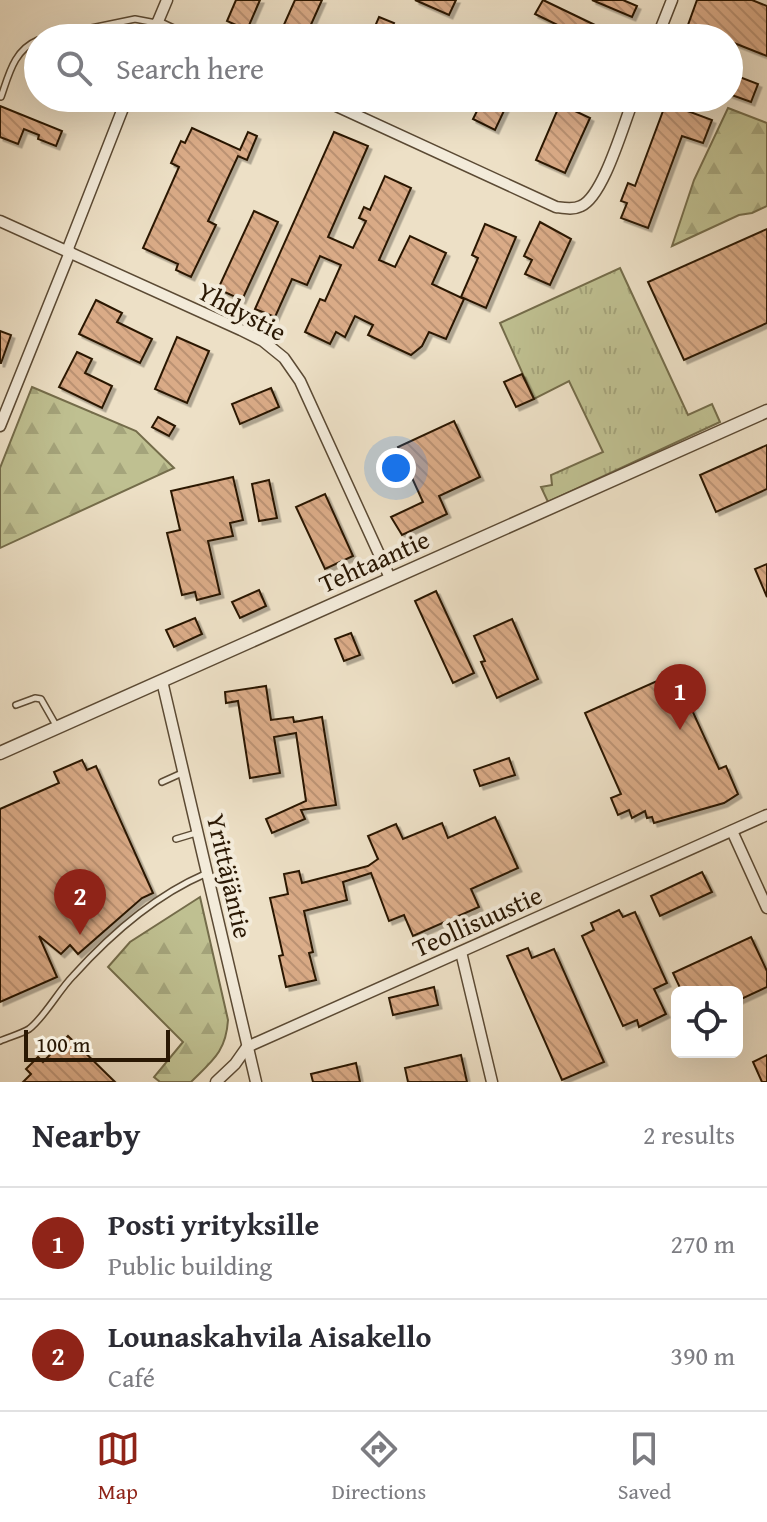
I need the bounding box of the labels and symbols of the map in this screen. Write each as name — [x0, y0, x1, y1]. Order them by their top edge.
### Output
street label: Yhdystie — [190, 271, 294, 351]
your location — [376, 448, 416, 488]
street label: Tehtaantie — [312, 519, 436, 603]
pin: 1 — [654, 664, 706, 730]
street label: Yrittäjäntie — [197, 810, 263, 942]
pin: 2 — [54, 869, 106, 935]
street label: Teollisuustie — [406, 875, 548, 967]
scale bar — [24, 1026, 170, 1062]

